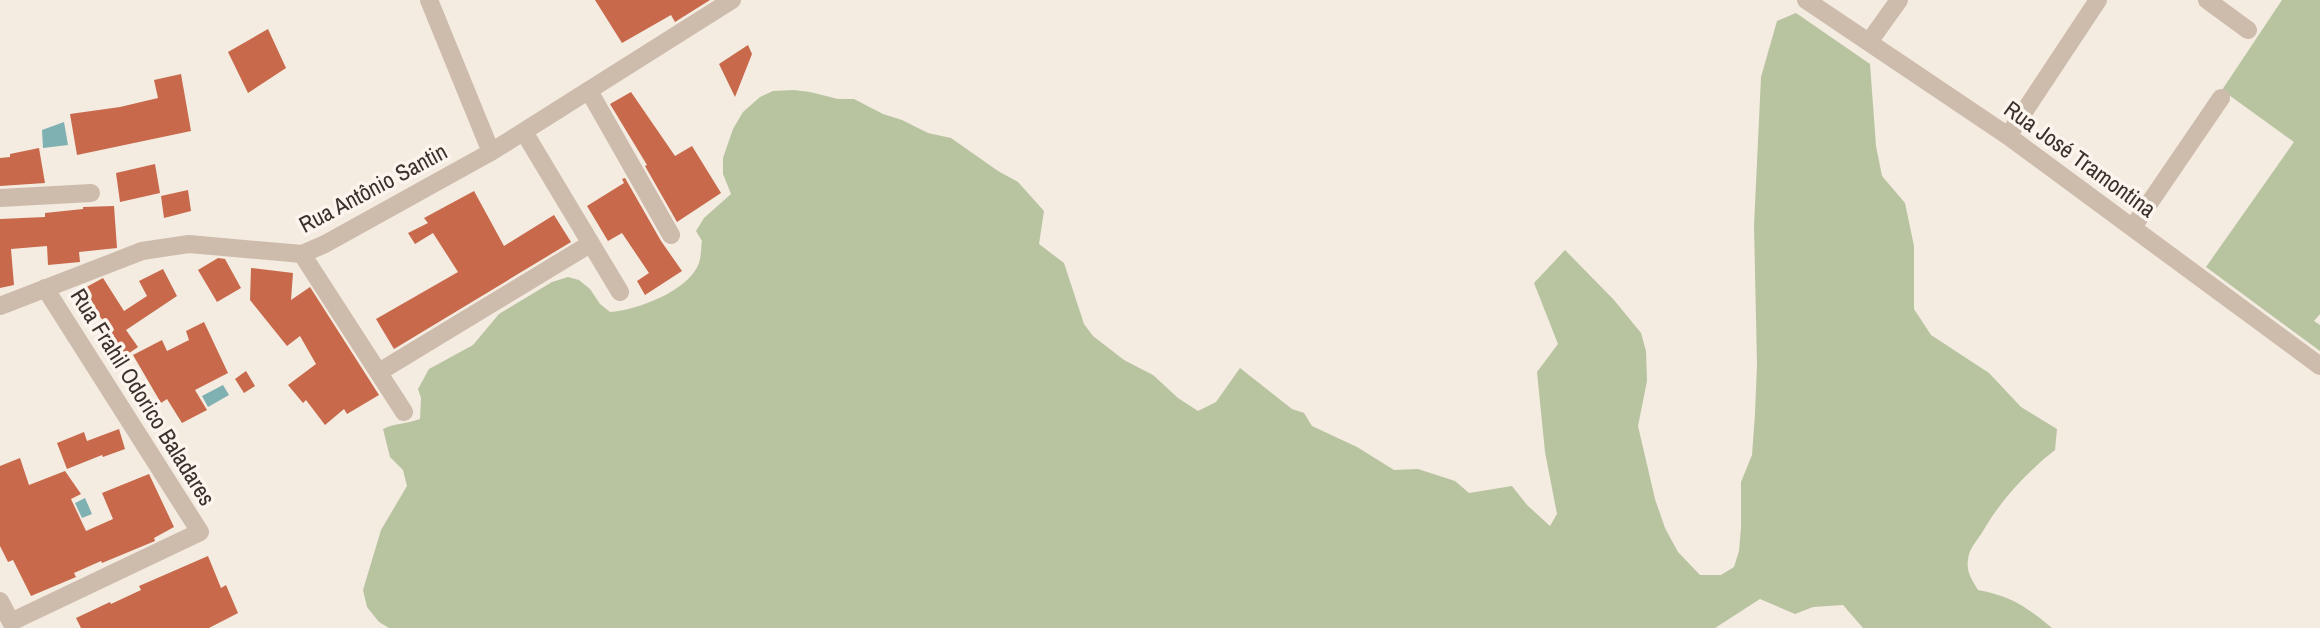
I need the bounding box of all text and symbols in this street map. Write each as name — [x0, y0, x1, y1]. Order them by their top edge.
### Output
street label: Rua José Tramontina — [1998, 93, 2163, 224]
street label: Rua Antônio Santin — [293, 135, 452, 240]
street label: Rua Frahil Odorico Baladares — [64, 282, 223, 511]

